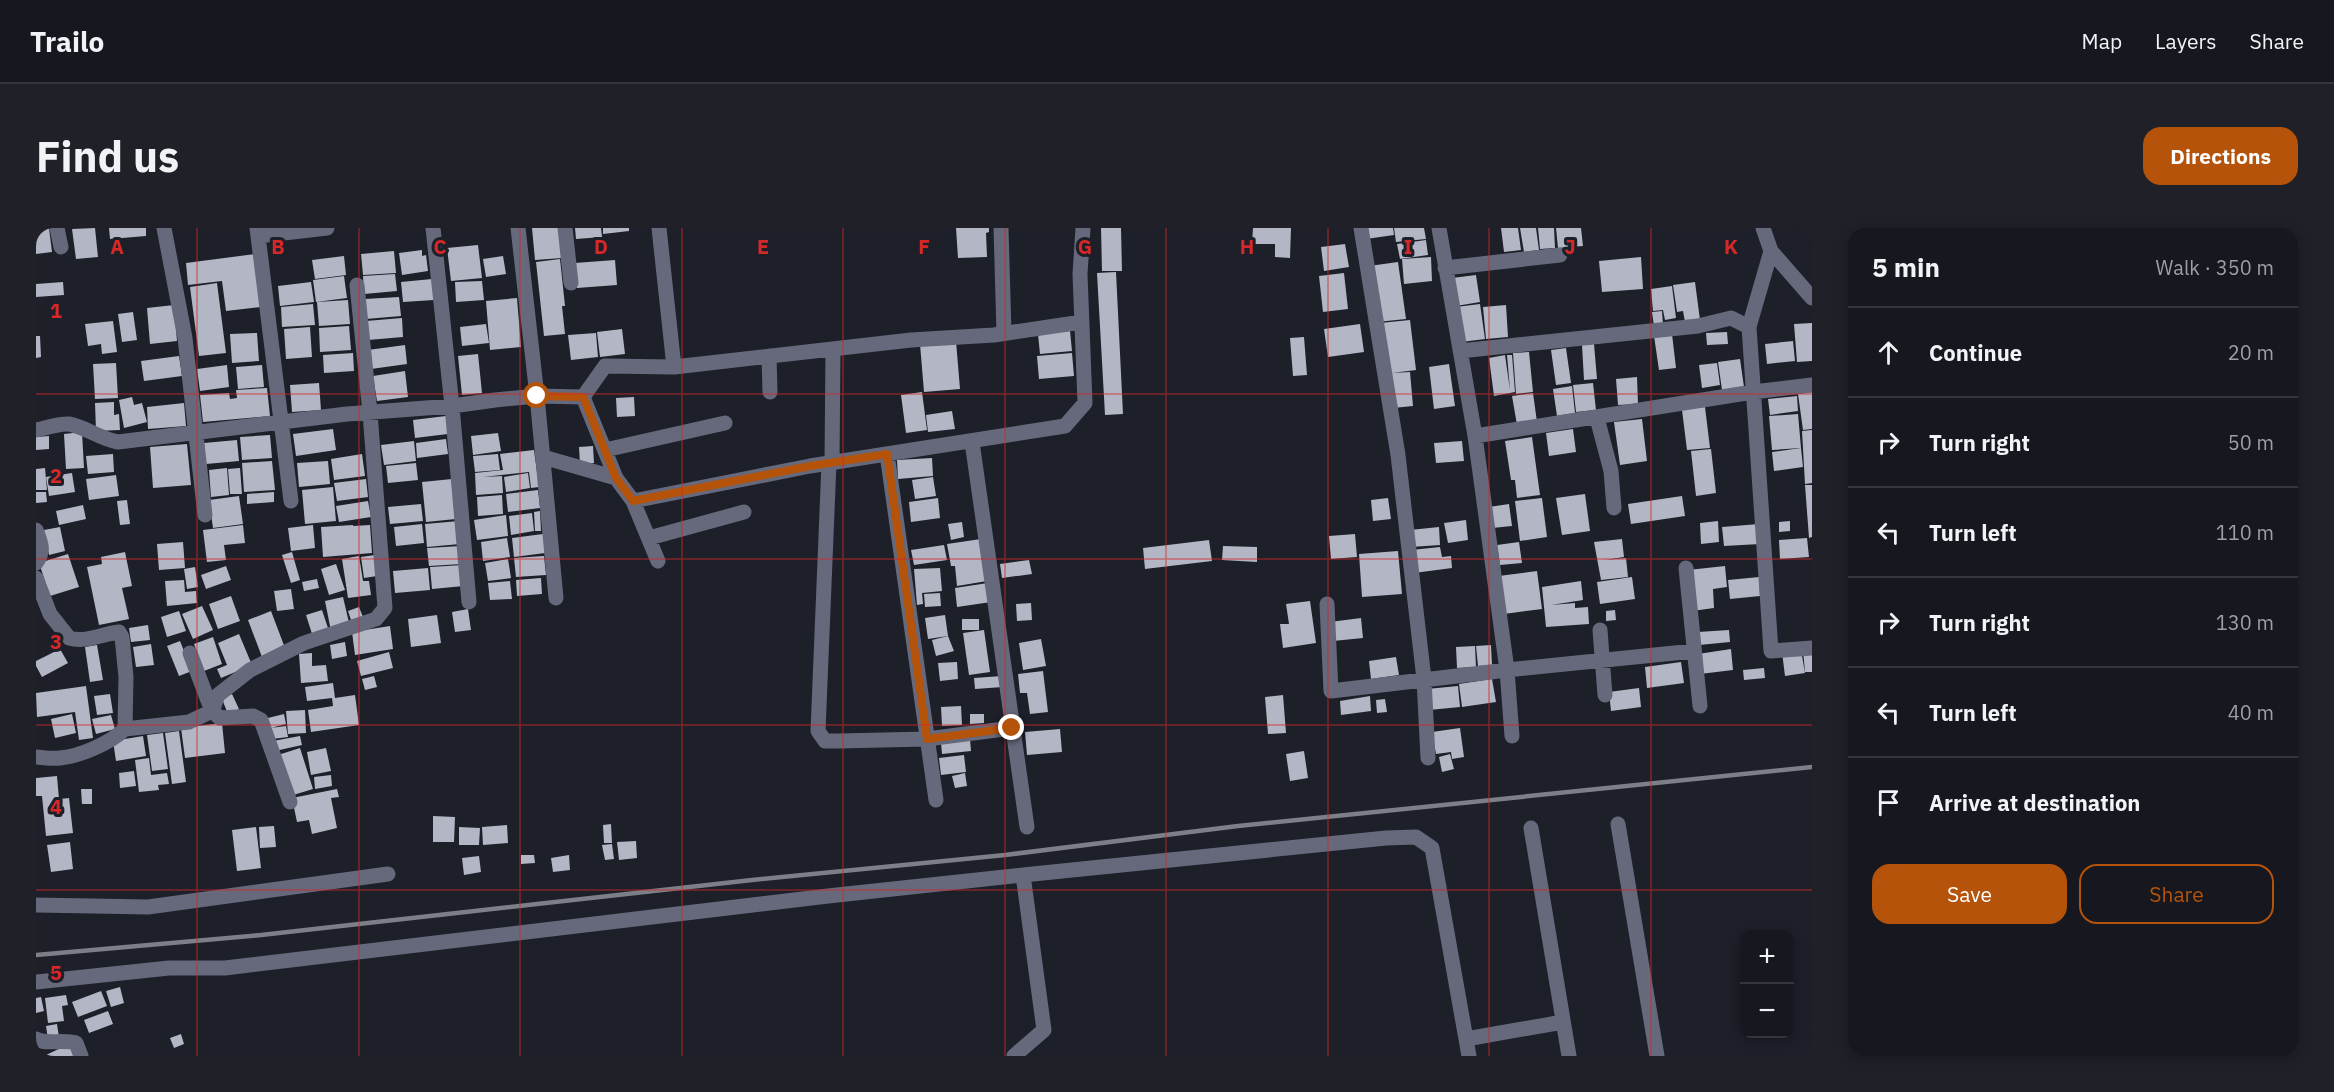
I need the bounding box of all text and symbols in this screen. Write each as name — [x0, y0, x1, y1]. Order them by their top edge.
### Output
text: Trailo — [30, 23, 104, 60]
text: Map — [2082, 27, 2122, 55]
text: Layers — [2155, 27, 2217, 55]
text: Share — [2250, 27, 2304, 55]
button: Directions — [2143, 127, 2298, 185]
text: Find us — [36, 129, 179, 184]
text: A — [110, 233, 124, 260]
text: B — [271, 233, 285, 260]
text: C — [433, 233, 447, 260]
text: D — [594, 233, 608, 260]
text: E — [757, 233, 769, 260]
text: F — [918, 233, 930, 260]
text: G — [1078, 233, 1092, 260]
text: H — [1240, 233, 1254, 260]
text: I — [1404, 233, 1412, 260]
text: J — [1564, 233, 1576, 260]
text: K — [1724, 233, 1738, 260]
text: 5 min — [1872, 250, 1940, 284]
text: Walk · 350 m — [2156, 254, 2274, 281]
text: 1 — [50, 297, 62, 324]
icon: ahead — [1872, 336, 1905, 369]
text: Continue — [1929, 338, 2022, 367]
text: 20 m — [2228, 339, 2274, 366]
route start — [523, 382, 549, 408]
icon: right — [1872, 426, 1905, 459]
text: Turn right — [1929, 428, 2030, 457]
text: 50 m — [2228, 429, 2274, 456]
text: 2 — [50, 462, 62, 489]
icon: left — [1872, 516, 1905, 549]
text: Turn left — [1929, 518, 2017, 547]
text: 110 m — [2216, 519, 2274, 546]
icon: right — [1872, 606, 1905, 639]
text: Turn right — [1929, 608, 2030, 637]
text: 130 m — [2216, 609, 2274, 636]
text: 3 — [50, 628, 62, 655]
icon: left — [1872, 696, 1905, 729]
text: Turn left — [1929, 698, 2017, 727]
text: 40 m — [2228, 699, 2274, 726]
route end — [998, 714, 1024, 740]
icon: arrive — [1872, 786, 1905, 819]
text: Arrive at destination — [1929, 788, 2140, 817]
text: 4 — [50, 793, 62, 820]
button: Save — [1872, 864, 2067, 924]
button: Share — [2079, 864, 2274, 924]
map controls — [1740, 930, 1794, 1038]
button: + — [1740, 930, 1794, 984]
text: 5 — [50, 959, 62, 986]
button: − — [1740, 984, 1794, 1038]

